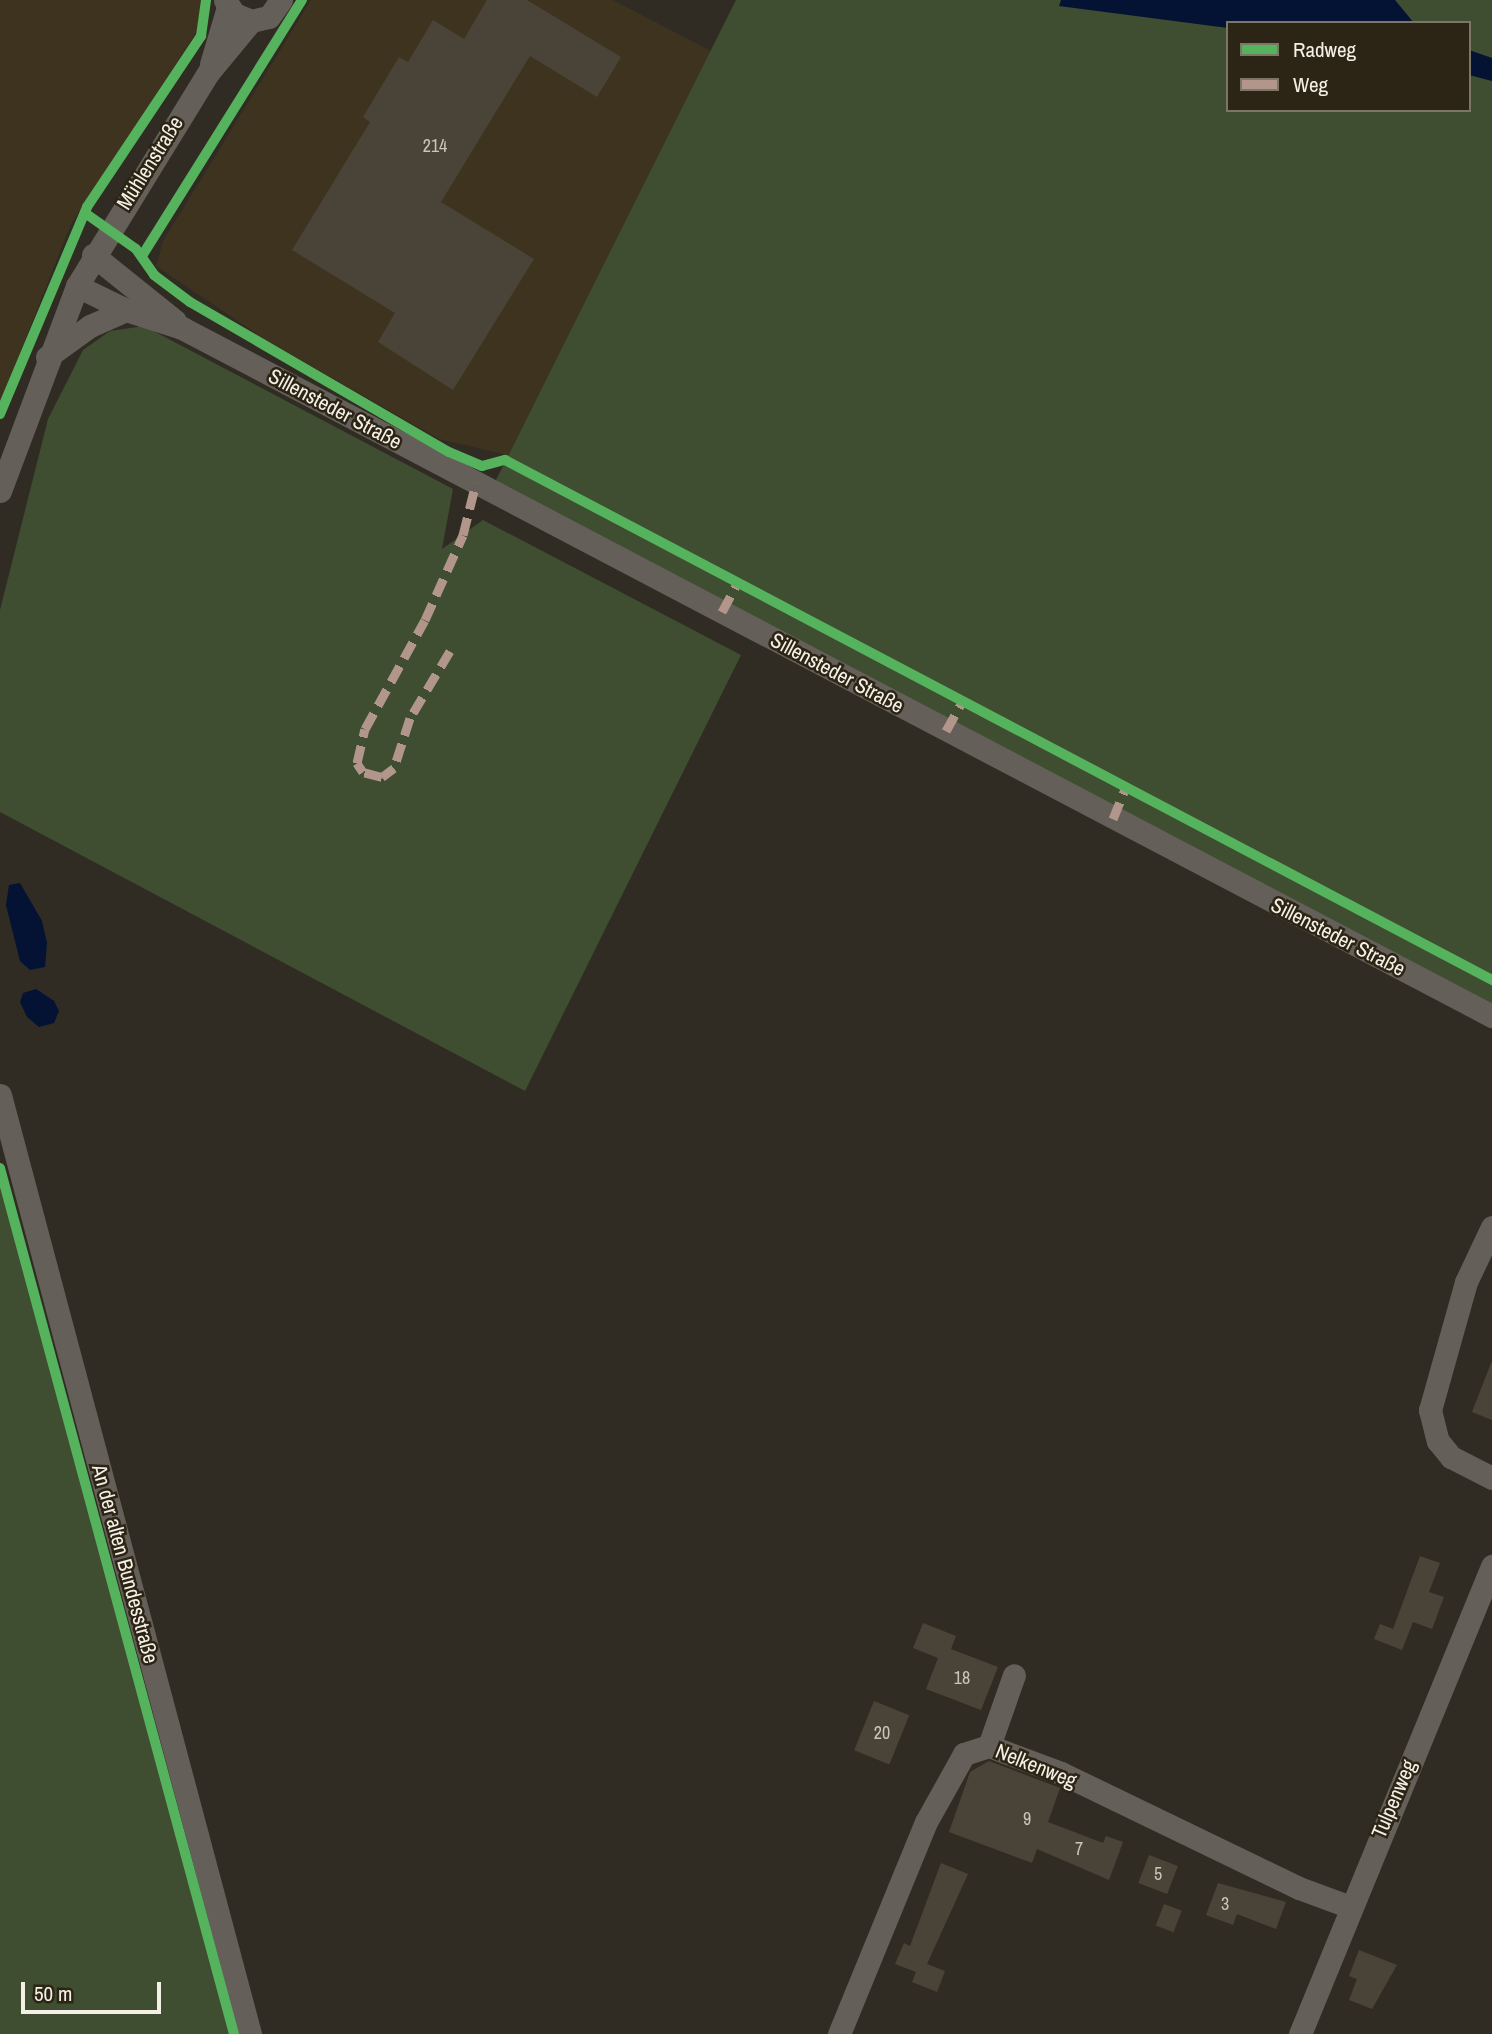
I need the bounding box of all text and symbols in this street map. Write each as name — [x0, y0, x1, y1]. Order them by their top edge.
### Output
legend — [1226, 21, 1471, 112]
text: Radweg — [1293, 35, 1356, 64]
text: Weg — [1293, 70, 1328, 99]
street label: Mühlenstraße — [111, 112, 189, 214]
house number: 214 — [423, 135, 447, 157]
street label: Sillensteder Straße — [264, 363, 406, 455]
street label: Sillensteder Straße — [766, 627, 908, 719]
street label: Sillensteder Straße — [1267, 892, 1409, 982]
street label: An der alten Bundesstraße — [86, 1462, 164, 1666]
house number: 18 — [954, 1667, 970, 1689]
house number: 20 — [874, 1722, 890, 1744]
street label: Nelkenweg — [992, 1738, 1080, 1794]
street label: Tulpenweg — [1366, 1756, 1422, 1842]
house number: 9 — [1023, 1808, 1031, 1830]
house number: 7 — [1075, 1838, 1083, 1860]
house number: 5 — [1154, 1863, 1162, 1885]
house number: 3 — [1221, 1893, 1229, 1915]
scale bar — [24, 1968, 164, 2012]
text: 50 m — [34, 1979, 72, 2008]

